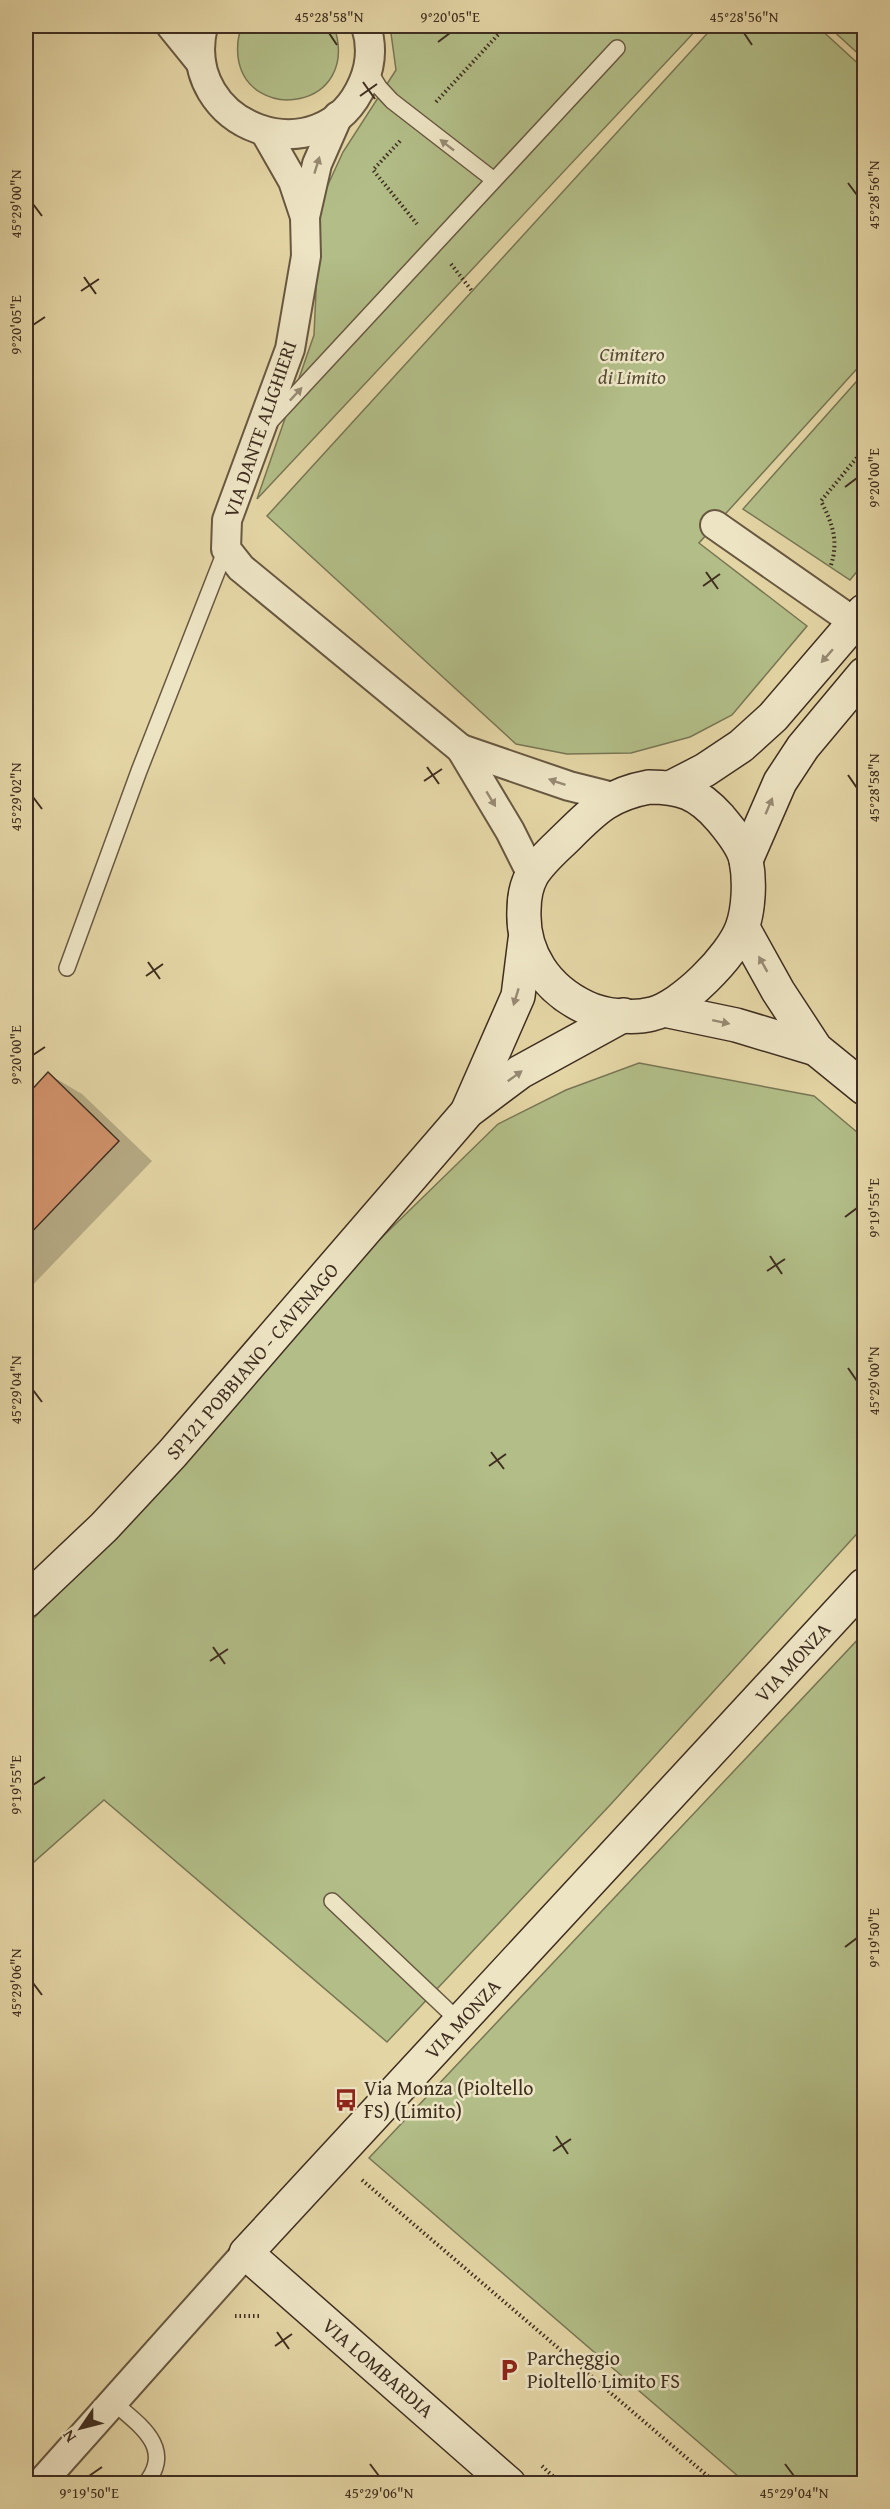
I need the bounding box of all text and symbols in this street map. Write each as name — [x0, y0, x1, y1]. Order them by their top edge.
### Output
text: 45°28'58"N — [295, 6, 364, 27]
text: 9°20'05"E — [420, 6, 480, 27]
text: 45°28'56"N — [710, 6, 779, 27]
one-way arrow — [440, 139, 455, 151]
one-way arrow — [313, 156, 322, 174]
text: 45°28'56"N — [863, 160, 884, 229]
text: 45°29'00"N — [5, 169, 26, 238]
text: 9°20'05"E — [5, 295, 26, 355]
street label: VIA DANTE ALIGHIERI — [216, 337, 303, 521]
park label: Cimitero di Limito — [598, 339, 666, 391]
one-way arrow — [288, 388, 302, 402]
text: 9°20'00"E — [863, 448, 884, 508]
one-way arrow — [820, 648, 833, 664]
text: 45°28'58"N — [863, 753, 884, 822]
text: 45°29'02"N — [5, 762, 26, 831]
one-way arrow — [548, 776, 566, 786]
one-way arrow — [486, 791, 497, 807]
one-way arrow — [764, 797, 774, 815]
one-way arrow — [758, 955, 768, 972]
one-way arrow — [511, 988, 520, 1006]
one-way arrow — [712, 1018, 731, 1027]
text: 9°20'00"E — [5, 1025, 26, 1085]
one-way arrow — [506, 1070, 522, 1082]
text: 9°19'55"E — [863, 1178, 884, 1238]
street label: SP121 POBBIANO - CAVENAGO — [159, 1256, 345, 1466]
text: 45°29'00"N — [863, 1346, 884, 1415]
text: 45°29'04"N — [5, 1355, 26, 1424]
street label: VIA MONZA — [748, 1615, 837, 1708]
text: 9°19'55"E — [5, 1755, 26, 1815]
text: 9°19'50"E — [863, 1908, 884, 1968]
text: 45°29'06"N — [5, 1948, 26, 2017]
street label: VIA MONZA — [418, 1972, 507, 2065]
place label: Via Monza (Pioltello FS) (Limito) — [364, 2073, 534, 2125]
bus stop icon: Via Monza (Pioltello FS) (Limito) — [333, 2087, 359, 2113]
street label: VIA LOMBARDIA — [316, 2311, 440, 2424]
place label: Parcheggio Pioltello Limito FS — [527, 2343, 680, 2395]
parking icon: Parcheggio Pioltello Limito FS — [496, 2357, 522, 2383]
north arrow — [51, 2398, 111, 2458]
text: N — [56, 2425, 82, 2448]
text: 9°19'50"E — [59, 2482, 119, 2503]
text: 45°29'06"N — [345, 2482, 414, 2503]
text: 45°29'04"N — [760, 2482, 829, 2503]

